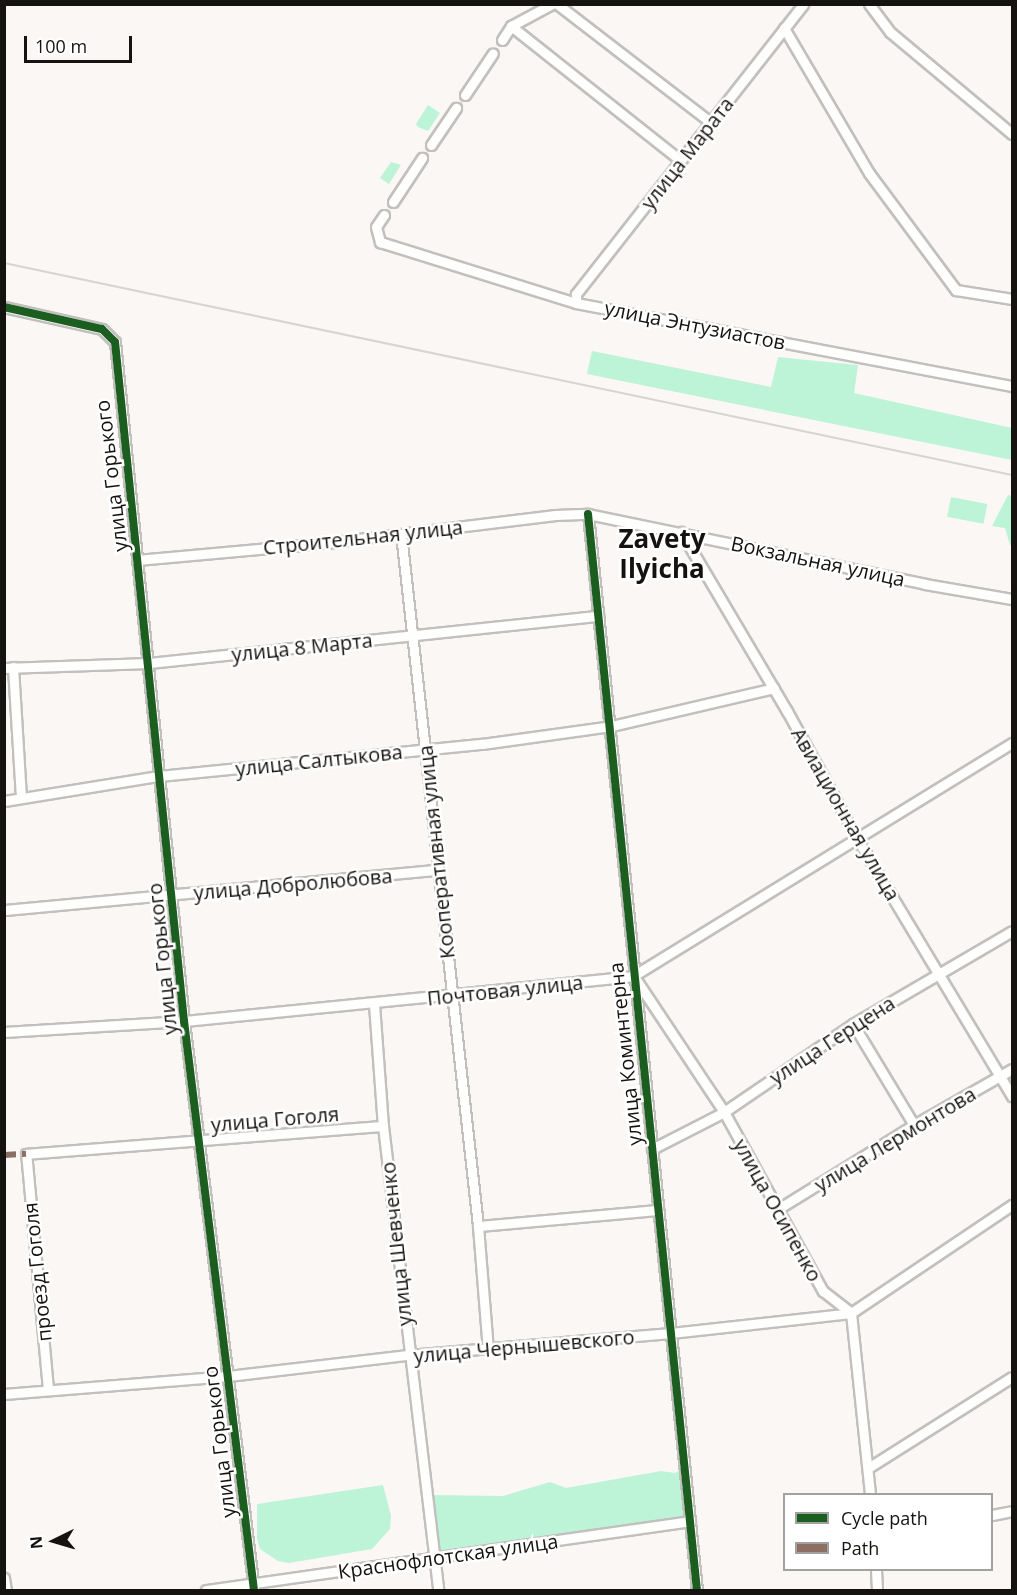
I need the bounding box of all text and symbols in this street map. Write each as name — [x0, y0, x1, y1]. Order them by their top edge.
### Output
scale bar — [27, 24, 135, 62]
text: 100 m — [35, 34, 87, 58]
street label: улица Марата — [636, 92, 738, 214]
street label: улица Энтузиастов — [603, 296, 787, 354]
street label: улица Горького — [90, 399, 132, 553]
street label: Строительная улица — [262, 515, 464, 559]
district label: Zavety Ilyicha — [619, 523, 705, 584]
street label: Вокзальная улица — [729, 531, 907, 591]
street label: улица 8 Марта — [230, 628, 374, 666]
street label: Авиационная улица — [787, 723, 905, 905]
street label: улица Салтыкова — [234, 739, 404, 781]
street label: Кооперативная улица — [413, 744, 459, 960]
street label: улица Добролюбова — [193, 863, 393, 905]
street label: улица Горького — [142, 882, 182, 1036]
street label: улица Коминтерна — [603, 961, 647, 1147]
street label: Почтовая улица — [426, 970, 584, 1010]
street label: улица Герцена — [765, 991, 899, 1089]
street label: улица Лермонтова — [810, 1081, 980, 1197]
street label: улица Гоголя — [210, 1101, 340, 1137]
street label: улица Осипенко — [729, 1134, 827, 1286]
street label: улица Шевченко — [375, 1161, 417, 1327]
street label: проезд Гоголя — [18, 1201, 56, 1343]
street label: улица Чернышевского — [413, 1324, 635, 1368]
street label: улица Горького — [198, 1365, 240, 1519]
legend — [783, 1493, 993, 1571]
text: Cycle path — [841, 1506, 928, 1530]
north arrow — [24, 1511, 84, 1571]
street label: Краснофлотская улица — [336, 1529, 560, 1583]
text: N — [25, 1535, 48, 1550]
text: Path — [841, 1536, 879, 1560]

